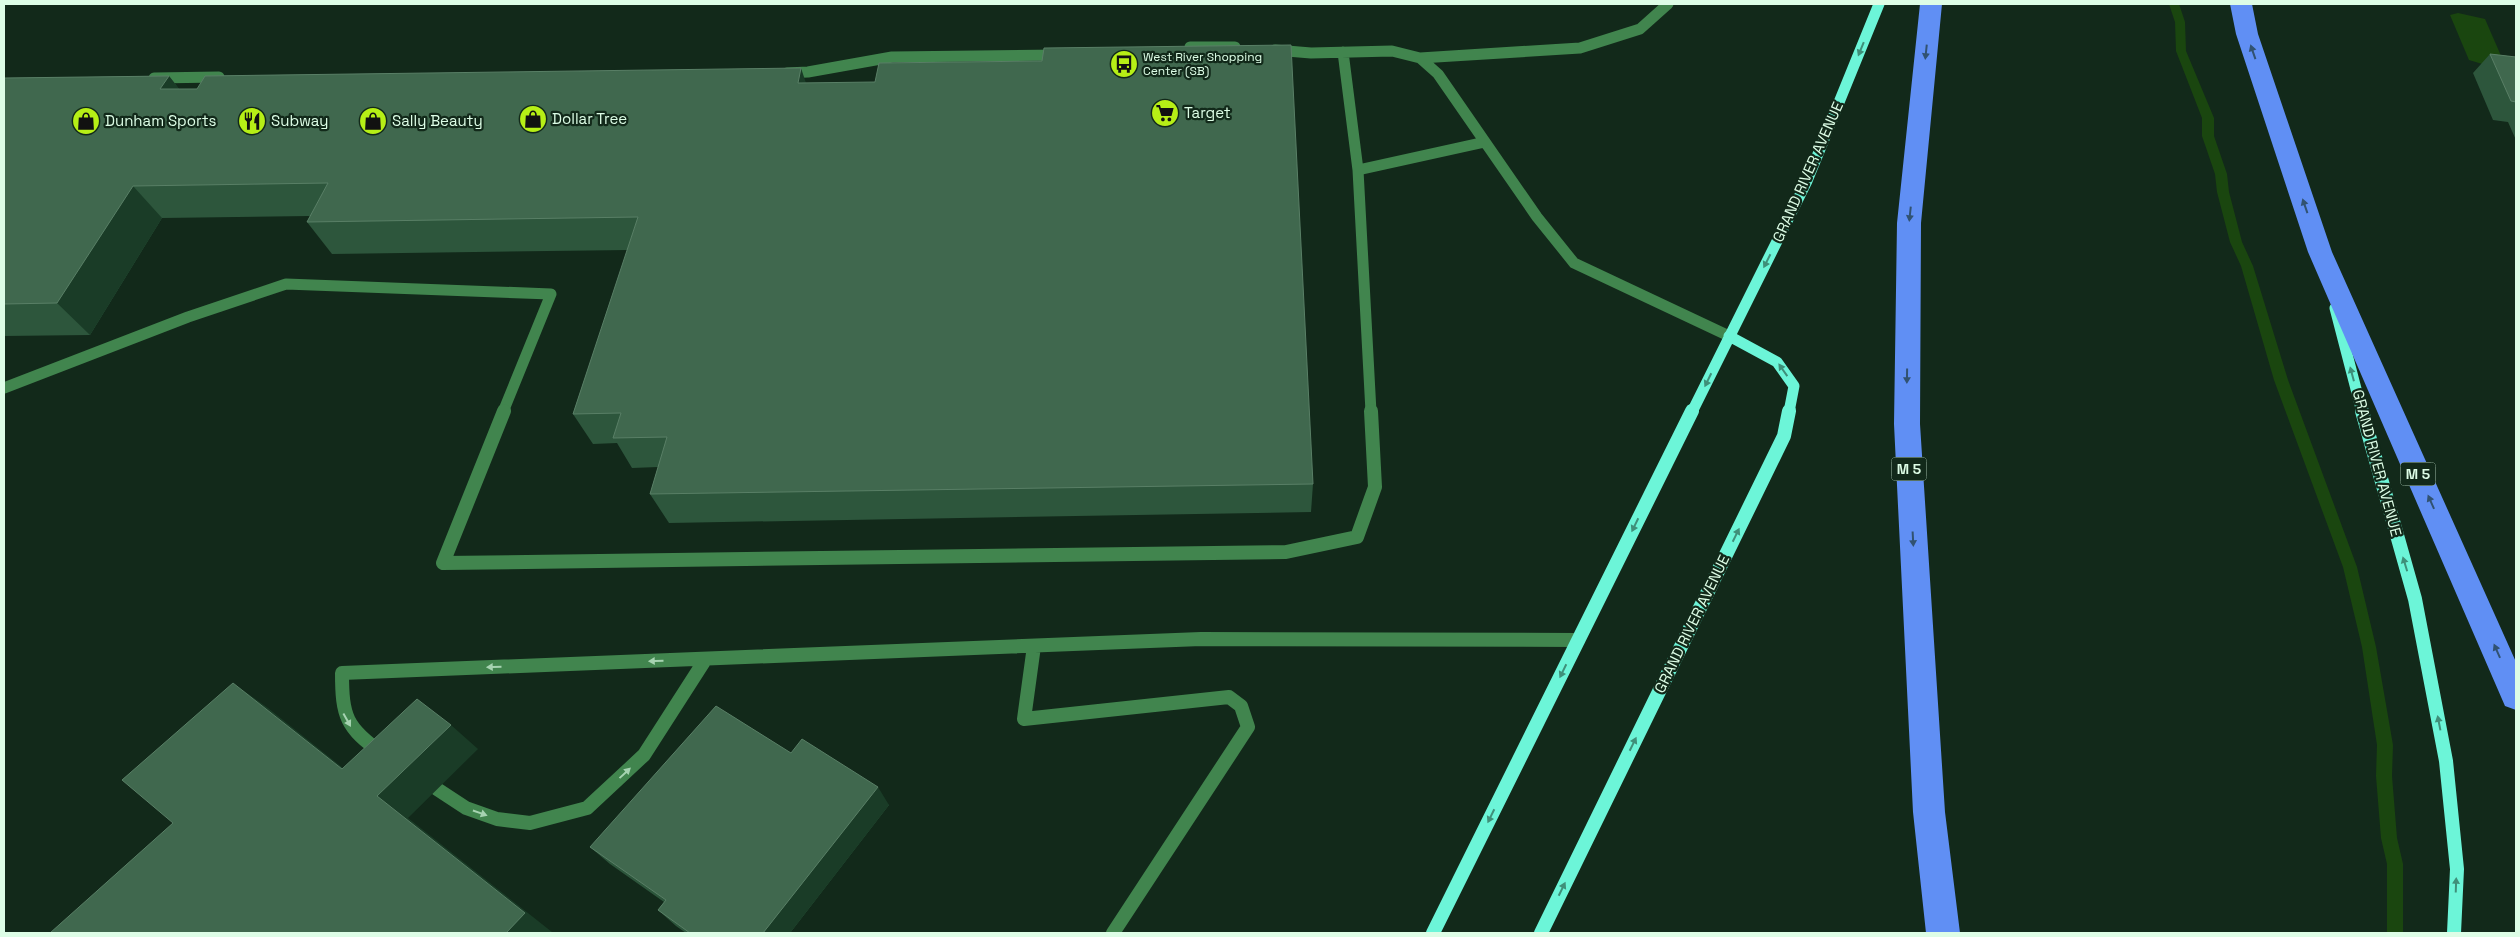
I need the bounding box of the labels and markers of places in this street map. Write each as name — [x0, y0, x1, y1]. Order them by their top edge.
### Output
bus stop icon: West River Shopping Center (SB) — [1109, 49, 1139, 79]
place label: West River Shopping Center (SB) — [1143, 49, 1262, 79]
supermarket icon: Target — [1150, 98, 1180, 128]
place label: Target — [1184, 103, 1231, 122]
shop icon: Dollar Tree — [518, 104, 548, 134]
shop icon: Dunham Sports — [71, 106, 101, 136]
restaurant icon: Subway — [237, 106, 267, 136]
shop icon: Sally Beauty — [358, 106, 388, 136]
place label: Dollar Tree — [552, 109, 627, 128]
place label: Dunham Sports — [105, 111, 217, 130]
place label: Subway — [271, 111, 328, 130]
place label: Sally Beauty — [392, 111, 483, 130]

